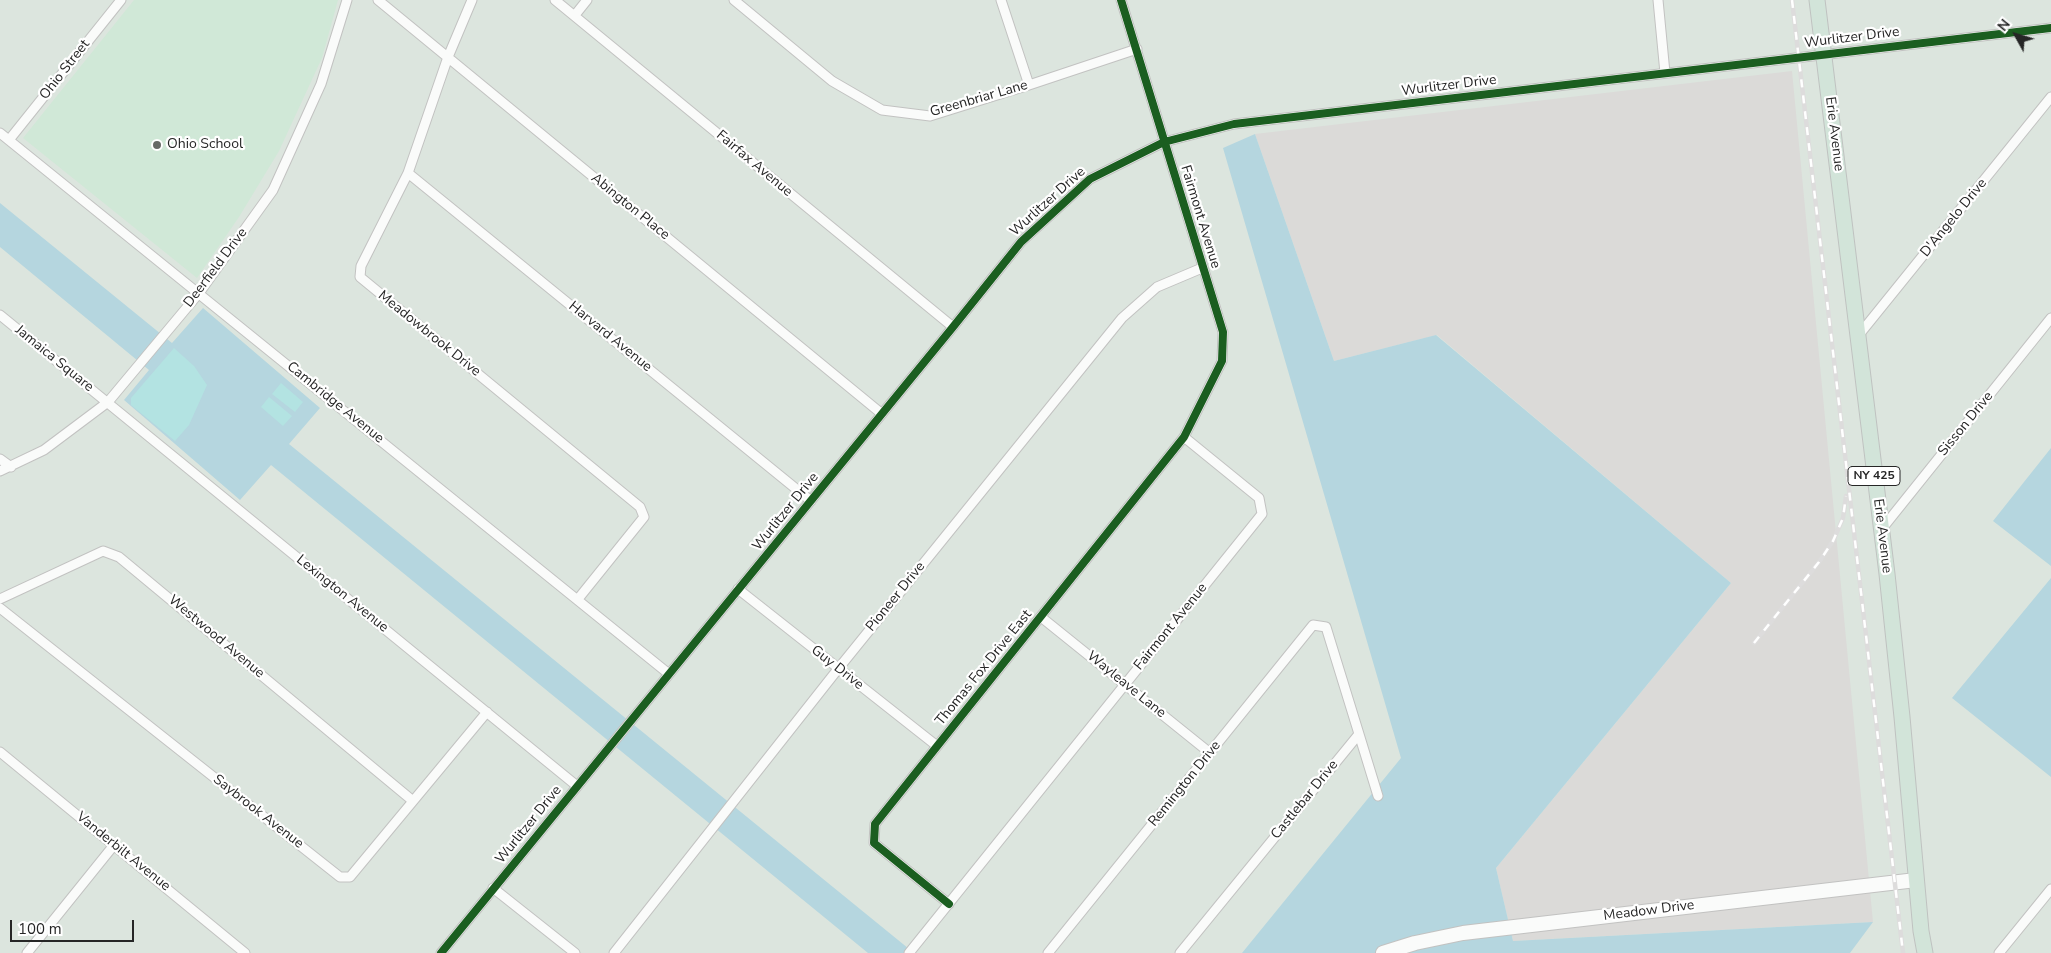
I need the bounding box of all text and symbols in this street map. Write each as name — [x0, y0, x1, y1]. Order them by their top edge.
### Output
north arrow — [1991, 10, 2041, 60]
text: N — [1993, 15, 2015, 35]
street label: Wurlitzer Drive — [1804, 24, 1900, 52]
street label: Ohio Street — [36, 37, 94, 103]
street label: Wurlitzer Drive — [1401, 72, 1497, 100]
street label: Greenbriar Lane — [928, 77, 1030, 121]
street label: Erie Avenue — [1821, 96, 1847, 172]
street label: Fairfax Avenue — [713, 127, 795, 201]
place label: Ohio School — [167, 137, 243, 153]
marker: Ohio School — [151, 139, 163, 151]
street label: Fairmont Avenue — [1176, 163, 1224, 271]
street label: Wurlitzer Drive — [1007, 164, 1089, 240]
street label: Abington Place — [587, 170, 673, 244]
street label: D'Angelo Drive — [1917, 175, 1991, 261]
street label: Deerfield Drive — [181, 225, 251, 311]
street label: Meadowbrook Drive — [374, 288, 484, 380]
street label: Harvard Avenue — [565, 298, 655, 376]
street label: Jamaica Square — [11, 322, 97, 396]
street label: Cambridge Avenue — [283, 359, 387, 447]
street label: Sisson Drive — [1935, 388, 1997, 460]
road number: NY 425 — [1848, 466, 1900, 486]
street label: Wurlitzer Drive — [749, 470, 823, 554]
street label: Erie Avenue — [1869, 498, 1895, 574]
street label: Lexington Avenue — [293, 552, 391, 636]
street label: Pioneer Drive — [863, 559, 929, 635]
street label: Fairmont Avenue — [1131, 580, 1211, 674]
street label: Westwood Avenue — [165, 592, 267, 682]
street label: Thomas Fox Drive East — [932, 607, 1036, 729]
street label: Guy Drive — [807, 642, 867, 694]
street label: Wayleave Lane — [1083, 648, 1169, 722]
street label: Remington Drive — [1145, 738, 1225, 830]
street label: Castlebar Drive — [1268, 757, 1342, 843]
street label: Saybrook Avenue — [209, 772, 307, 852]
street label: Wurlitzer Drive — [492, 783, 566, 867]
street label: Vanderbilt Avenue — [72, 809, 174, 895]
street label: Meadow Drive — [1603, 897, 1695, 925]
scale bar — [12, 910, 136, 942]
text: 100 m — [18, 919, 62, 939]

